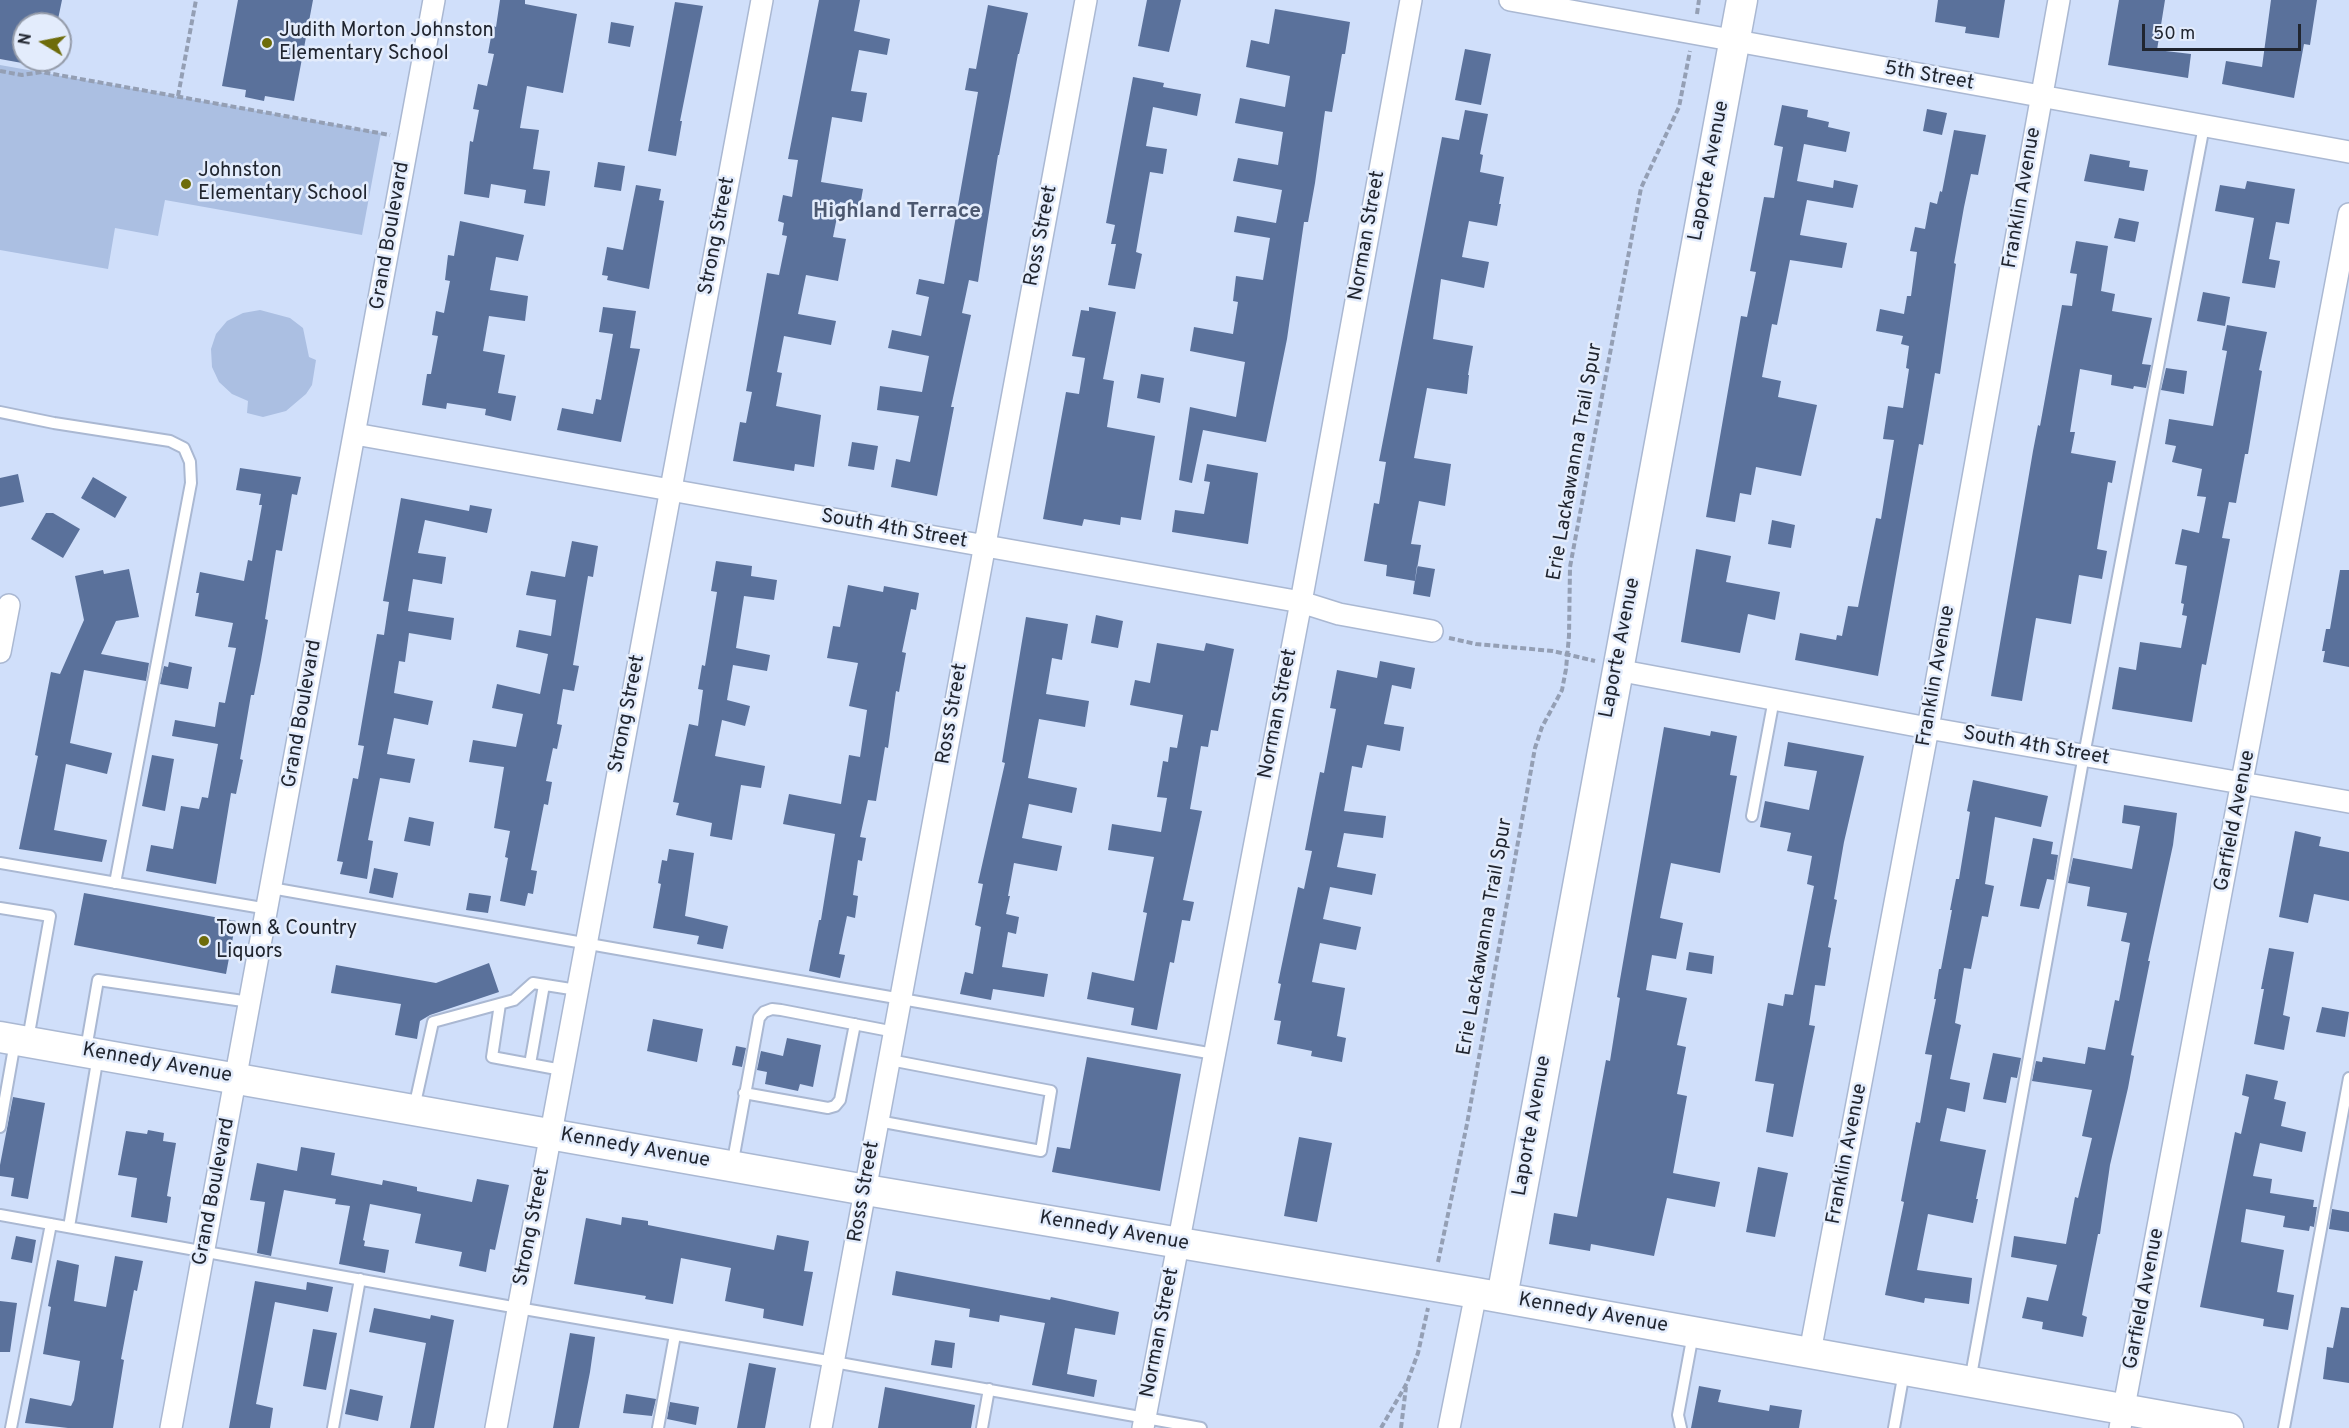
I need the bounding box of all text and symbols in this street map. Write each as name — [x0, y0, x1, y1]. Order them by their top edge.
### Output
north arrow — [12, 12, 72, 72]
scale bar — [2145, 12, 2304, 50]
place label: Judith Morton Johnston Elementary School — [279, 20, 494, 67]
text: 50 m — [2153, 23, 2195, 46]
text: N — [15, 32, 37, 47]
marker: Judith Morton Johnston Elementary School — [260, 36, 274, 50]
street label: 5th Street — [1882, 57, 1976, 97]
street label: Laporte Avenue — [1685, 99, 1735, 243]
street label: Franklin Avenue — [1999, 126, 2047, 270]
place label: Johnston Elementary School — [198, 160, 368, 207]
street label: Grand Boulevard — [366, 160, 416, 312]
street label: Norman Street — [1345, 169, 1391, 303]
street label: Strong Street — [695, 175, 741, 297]
marker: Johnston Elementary School — [179, 177, 193, 191]
street label: Ross Street — [1020, 184, 1064, 288]
district label: Highland Terrace — [813, 200, 981, 226]
street label: Erie Lackawanna Trail Spur — [1543, 341, 1609, 583]
street label: South 4th Street — [819, 505, 969, 555]
street label: Laporte Avenue — [1596, 576, 1646, 720]
street label: Franklin Avenue — [1913, 604, 1961, 748]
street label: Grand Boulevard — [278, 638, 328, 790]
street label: Norman Street — [1255, 647, 1303, 781]
street label: Strong Street — [605, 653, 651, 775]
street label: Ross Street — [932, 662, 974, 766]
street label: South 4th Street — [1961, 722, 2111, 772]
street label: Garfield Avenue — [2211, 749, 2261, 893]
street label: Erie Lackawanna Trail Spur — [1453, 816, 1519, 1058]
place label: Town & Country Liquors — [216, 918, 357, 965]
marker: Town & Country Liquors — [197, 934, 211, 948]
street label: Kennedy Avenue — [80, 1039, 234, 1089]
street label: Laporte Avenue — [1509, 1054, 1557, 1198]
street label: Franklin Avenue — [1823, 1082, 1873, 1226]
street label: Grand Boulevard — [189, 1116, 241, 1268]
street label: Kennedy Avenue — [558, 1124, 712, 1174]
street label: Ross Street — [844, 1140, 886, 1244]
street label: Strong Street — [510, 1166, 556, 1288]
street label: Kennedy Avenue — [1037, 1207, 1191, 1257]
street label: Garfield Avenue — [2120, 1227, 2170, 1371]
street label: Norman Street — [1137, 1266, 1185, 1400]
street label: Kennedy Avenue — [1516, 1289, 1670, 1339]

